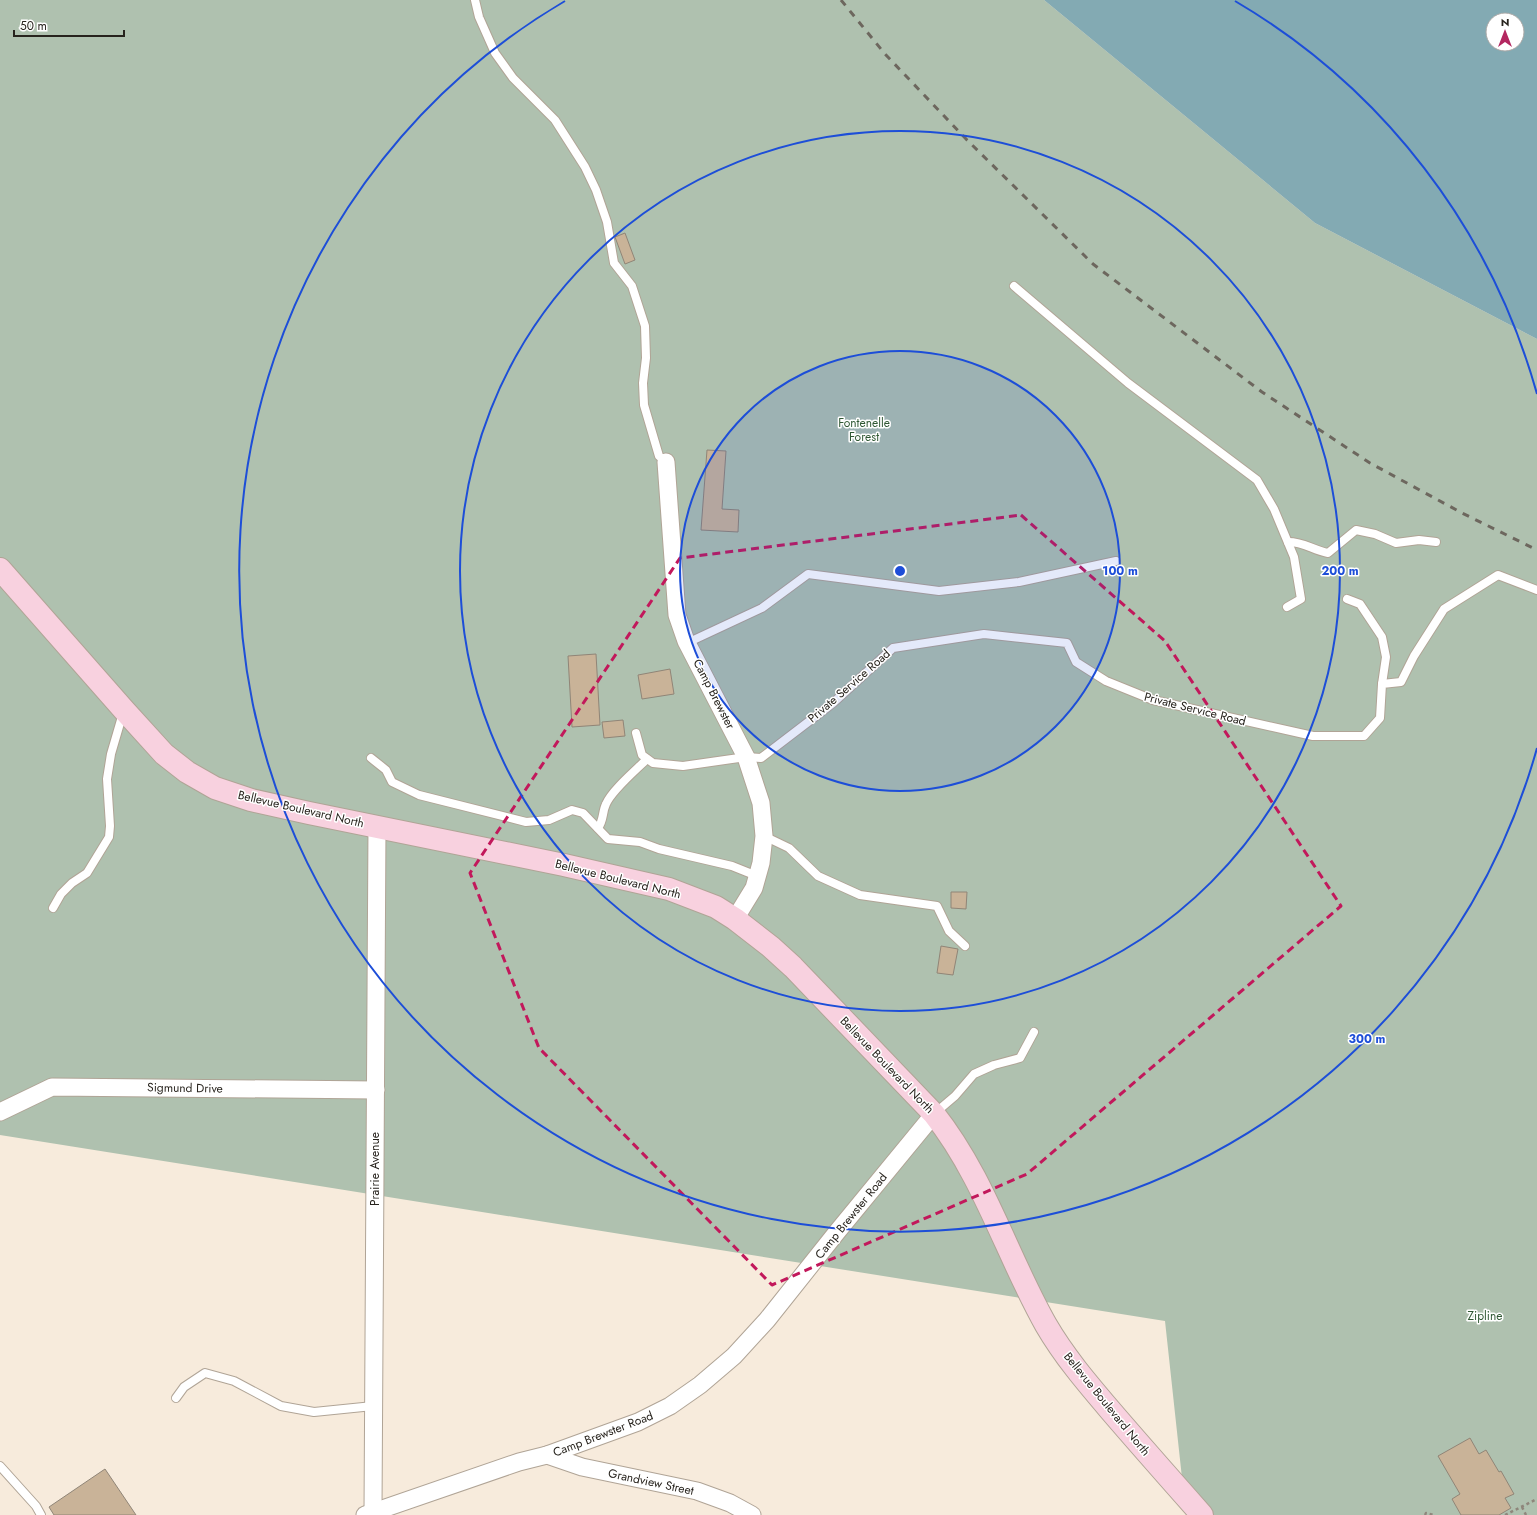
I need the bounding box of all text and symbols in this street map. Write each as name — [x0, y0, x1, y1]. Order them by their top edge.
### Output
scale bar — [14, 12, 124, 38]
north arrow — [1485, 12, 1525, 52]
text: N — [1501, 14, 1509, 30]
text: 50 m — [20, 17, 47, 35]
park label: Fontenelle Forest — [838, 414, 890, 446]
text: 100 m — [1102, 562, 1138, 580]
text: 200 m — [1321, 562, 1359, 580]
centre of rings — [893, 564, 907, 578]
street label: Private Service Road — [804, 645, 894, 727]
street label: Camp Brewster — [689, 656, 740, 733]
street label: Private Service Road — [1142, 688, 1248, 730]
street label: Bellevue Boulevard North — [236, 786, 366, 832]
street label: Bellevue Boulevard North — [553, 855, 683, 903]
street label: Bellevue Boulevard North — [836, 1012, 938, 1118]
text: 300 m — [1349, 1030, 1386, 1048]
street label: Sigmund Drive — [147, 1078, 223, 1098]
street label: Prairie Avenue — [366, 1132, 384, 1206]
street label: Camp Brewster Road — [811, 1169, 891, 1263]
park label: Zipline — [1468, 1307, 1502, 1325]
street label: Bellevue Boulevard North — [1059, 1348, 1155, 1460]
street label: Camp Brewster Road — [550, 1407, 656, 1461]
street label: Grandview Street — [607, 1464, 696, 1500]

